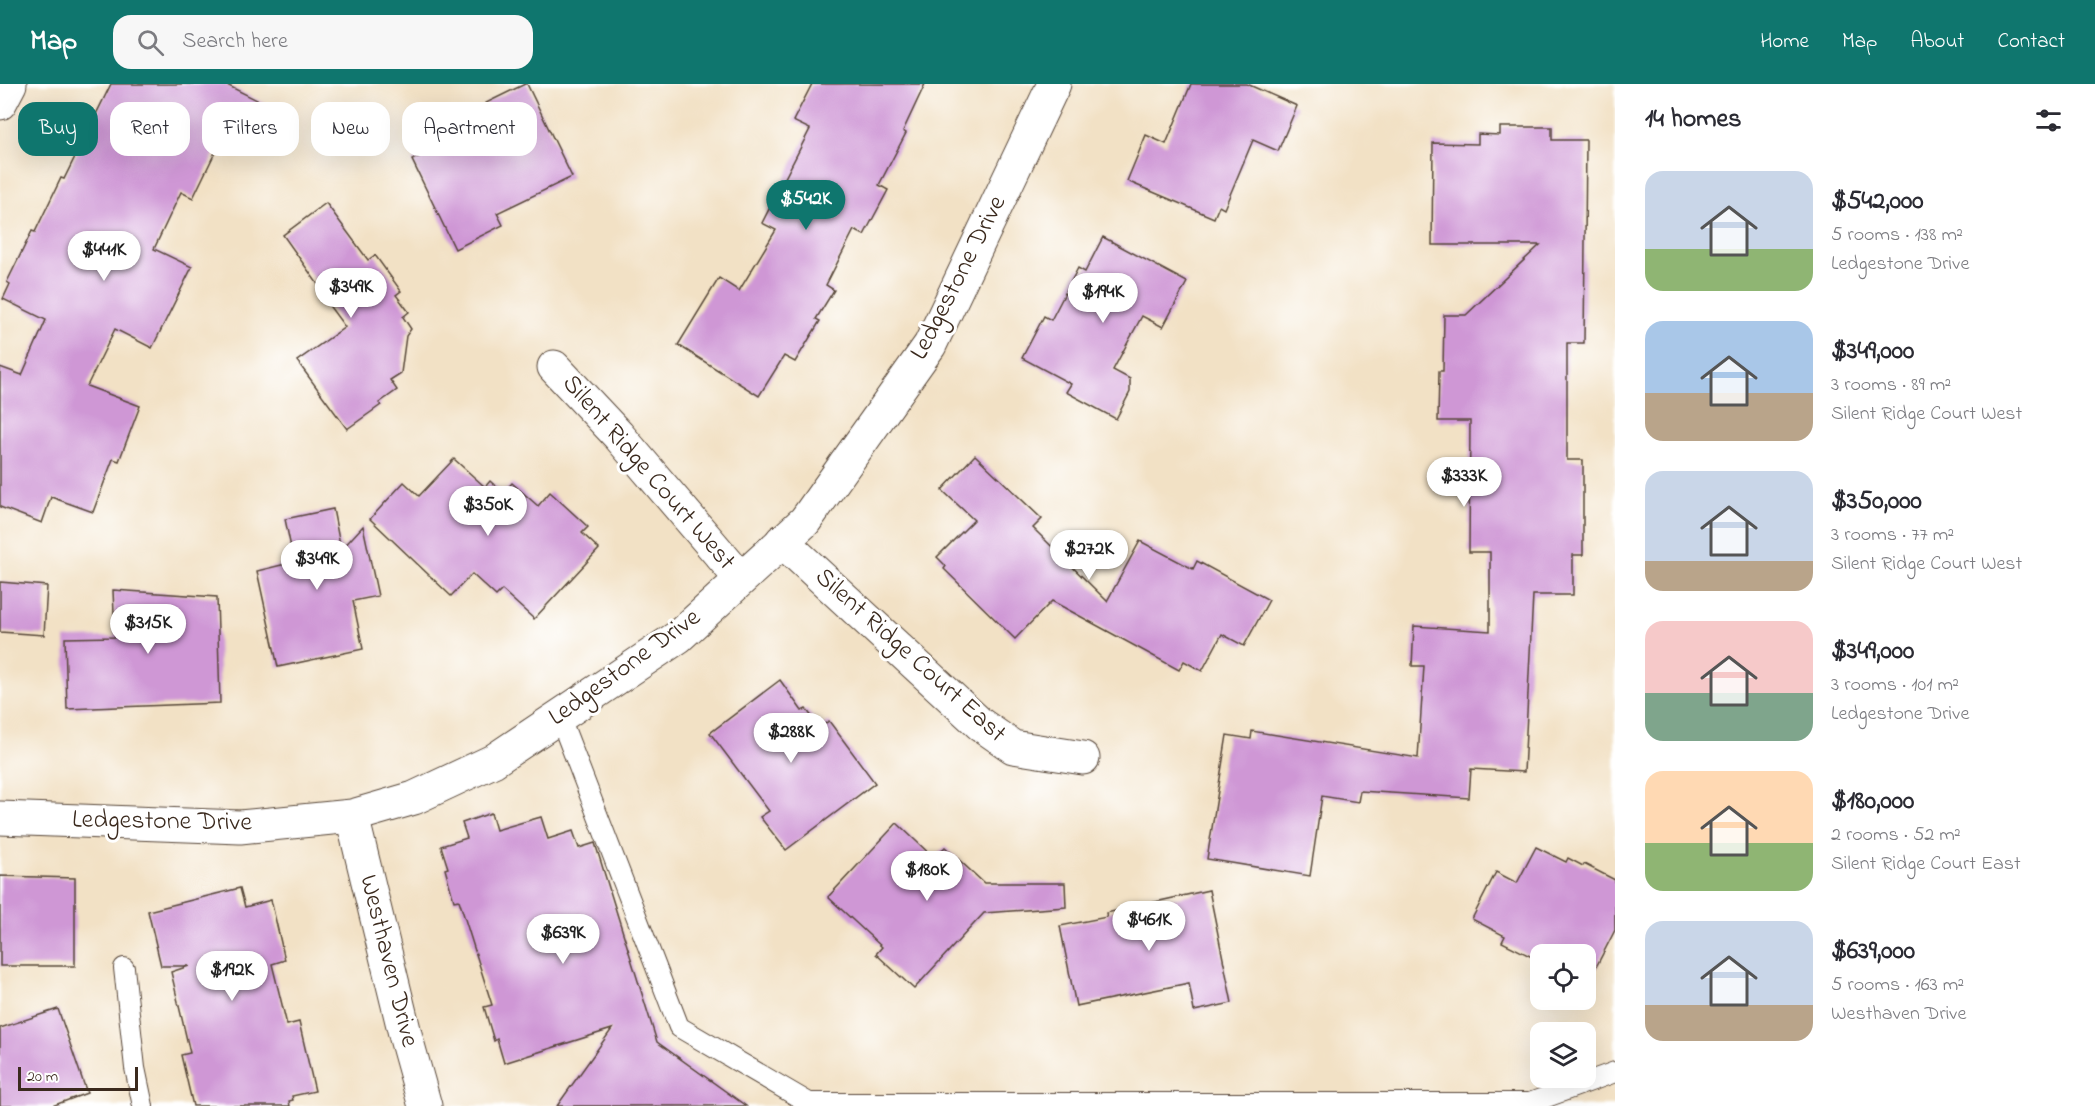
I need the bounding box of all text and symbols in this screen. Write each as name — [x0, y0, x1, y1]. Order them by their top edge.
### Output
search box — [113, 15, 533, 69]
text: Map — [30, 22, 77, 63]
icon: search — [134, 26, 167, 59]
text: Search here — [182, 26, 288, 58]
text: Home — [1760, 27, 1809, 57]
text: Map — [1842, 27, 1877, 57]
text: About — [1910, 27, 1964, 57]
text: Contact — [1997, 27, 2065, 57]
text: 14 homes — [1645, 101, 1741, 139]
chip: Buy — [18, 102, 98, 156]
chip: Rent — [110, 102, 190, 156]
chip: Filters — [202, 102, 299, 156]
chip: New — [311, 102, 390, 156]
chip: Apartment — [402, 102, 537, 156]
icon: filters — [2032, 104, 2065, 137]
pin: $542K — [764, 180, 848, 231]
text: $542,000 — [1831, 183, 1923, 221]
text: $542K — [780, 185, 832, 214]
street label: Ledgestone Drive — [901, 189, 1017, 367]
icon: home — [1693, 195, 1765, 267]
text: 5 rooms · 138 m² — [1831, 221, 1963, 250]
pin: $441K — [62, 231, 146, 282]
text: $441K — [82, 236, 126, 265]
text: Ledgestone Drive — [1831, 250, 1969, 279]
pin: $349K — [309, 268, 393, 319]
text: $349K — [329, 273, 373, 302]
pin: $194K — [1061, 273, 1145, 324]
text: $194K — [1082, 278, 1124, 307]
text: $349,000 — [1831, 333, 1914, 371]
icon: home — [1693, 345, 1765, 417]
street label: Silent Ridge Court West — [552, 367, 744, 579]
text: 3 rooms · 89 m² — [1831, 371, 1951, 400]
text: Silent Ridge Court West — [1831, 400, 2022, 429]
pin: $333K — [1422, 457, 1506, 508]
text: $333K — [1441, 462, 1487, 491]
text: $350,000 — [1831, 483, 1922, 521]
pin: $350K — [446, 486, 530, 537]
text: $350K — [463, 491, 513, 520]
icon: home — [1693, 495, 1765, 567]
text: 3 rooms · 77 m² — [1831, 521, 1954, 550]
pin: $272K — [1047, 530, 1131, 581]
text: $272K — [1064, 535, 1114, 564]
pin: $349K — [275, 540, 359, 591]
text: $349K — [295, 545, 339, 574]
text: Silent Ridge Court West — [1831, 550, 2022, 579]
street label: Silent Ridge Court East — [806, 559, 1015, 753]
street label: Ledgestone Drive — [541, 600, 709, 736]
pin: $315K — [106, 604, 190, 655]
text: $315K — [124, 609, 172, 638]
text: $349,000 — [1831, 633, 1914, 671]
icon: home — [1693, 645, 1765, 717]
text: 3 rooms · 101 m² — [1831, 671, 1959, 700]
text: Ledgestone Drive — [1831, 700, 1969, 729]
pin: $288K — [749, 713, 833, 764]
text: $288K — [768, 718, 814, 747]
text: $180,000 — [1831, 783, 1914, 821]
icon: home — [1693, 795, 1765, 867]
street label: Ledgestone Drive — [72, 801, 253, 843]
text: 2 rooms · 52 m² — [1831, 821, 1961, 850]
text: Silent Ridge Court East — [1831, 850, 2021, 879]
pin: $180K — [885, 851, 969, 902]
text: $180K — [905, 856, 949, 885]
street label: Westhaven Drive — [348, 871, 428, 1051]
pin: $461K — [1107, 901, 1191, 952]
text: $461K — [1126, 906, 1172, 935]
pin: $639K — [521, 914, 605, 965]
text: $639K — [541, 919, 585, 948]
text: $639,000 — [1831, 933, 1915, 971]
map controls — [1530, 944, 1596, 1088]
button: locate — [1530, 944, 1596, 1010]
icon: home — [1693, 945, 1765, 1017]
pin: $192K — [190, 951, 274, 1002]
text: $192K — [210, 956, 254, 985]
text: 5 rooms · 163 m² — [1831, 971, 1964, 1000]
text: Westhaven Drive — [1831, 1000, 1967, 1029]
button: layers — [1530, 1022, 1596, 1088]
scale bar — [18, 1064, 138, 1092]
text: 20 m — [27, 1065, 58, 1089]

